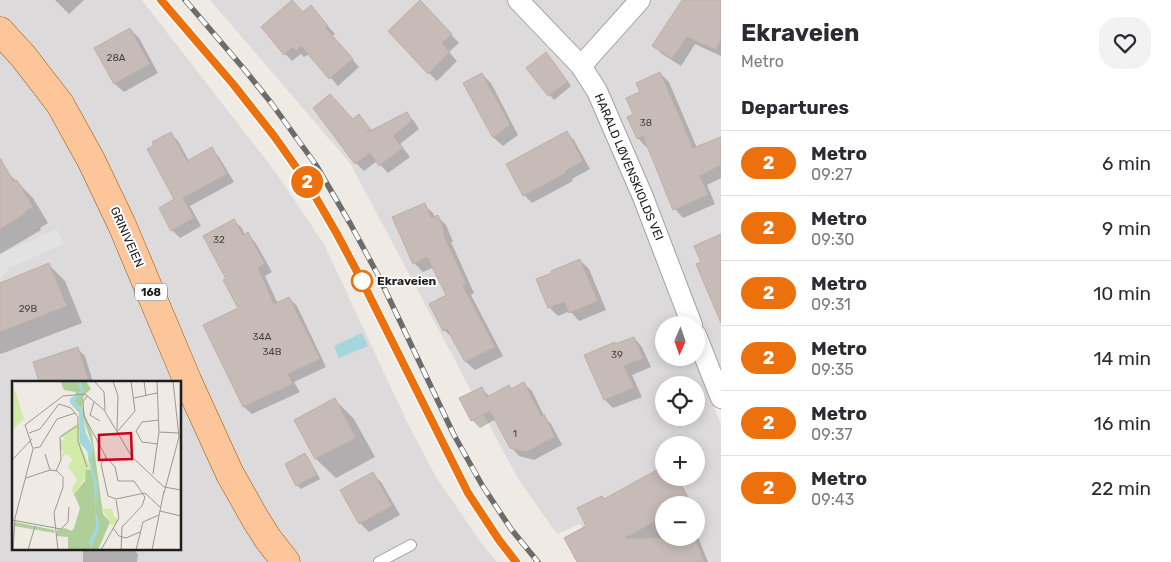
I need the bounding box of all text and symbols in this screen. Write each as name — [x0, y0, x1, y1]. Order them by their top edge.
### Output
button: heart — [1099, 17, 1151, 69]
text: Ekraveien — [741, 19, 859, 47]
house number: 28A — [107, 52, 126, 64]
text: Metro — [741, 52, 784, 71]
street label: HARALD LØVENSKIOLDS VEI — [592, 92, 666, 242]
text: Departures — [741, 96, 849, 119]
house number: 38 — [640, 117, 652, 129]
text: Metro — [811, 142, 867, 165]
text: 2 — [763, 152, 774, 174]
text: 6 min — [1102, 152, 1151, 175]
text: 09:27 — [811, 165, 852, 184]
line badge: 2 — [291, 166, 323, 198]
text: 2 — [301, 171, 313, 193]
street label: GRINIVEIEN — [107, 204, 147, 270]
text: Metro — [811, 207, 867, 230]
text: 2 — [763, 217, 774, 239]
text: 9 min — [1102, 217, 1151, 240]
text: 09:30 — [811, 230, 855, 249]
house number: 32 — [213, 234, 225, 246]
marker: Ekraveien — [351, 270, 373, 292]
text: Metro — [811, 272, 867, 295]
place label: Ekraveien — [377, 274, 437, 288]
text: 2 — [763, 282, 774, 304]
text: 10 min — [1093, 282, 1151, 305]
road number: 168 — [135, 284, 167, 300]
text: 09:31 — [811, 295, 851, 314]
house number: 29B — [19, 303, 38, 315]
north arrow — [655, 316, 705, 366]
map controls — [655, 316, 705, 546]
house number: 34A — [253, 331, 272, 343]
text: Metro — [811, 337, 867, 360]
house number: 34B — [263, 346, 282, 358]
text: 2 — [763, 347, 774, 369]
text: 14 min — [1093, 347, 1151, 370]
house number: 39 — [611, 349, 623, 361]
text: 09:35 — [811, 360, 854, 379]
button: locate — [655, 376, 705, 426]
inset map — [12, 381, 181, 550]
text: Metro — [811, 402, 867, 425]
text: 2 — [763, 412, 774, 434]
text: 16 min — [1094, 412, 1151, 435]
text: 09:37 — [811, 425, 853, 444]
house number: 1 — [513, 428, 517, 440]
button: + — [655, 436, 705, 486]
text: Metro — [811, 467, 867, 490]
text: 2 — [763, 477, 774, 499]
text: 22 min — [1091, 477, 1151, 500]
text: 09:43 — [811, 490, 854, 509]
button: − — [655, 496, 705, 546]

